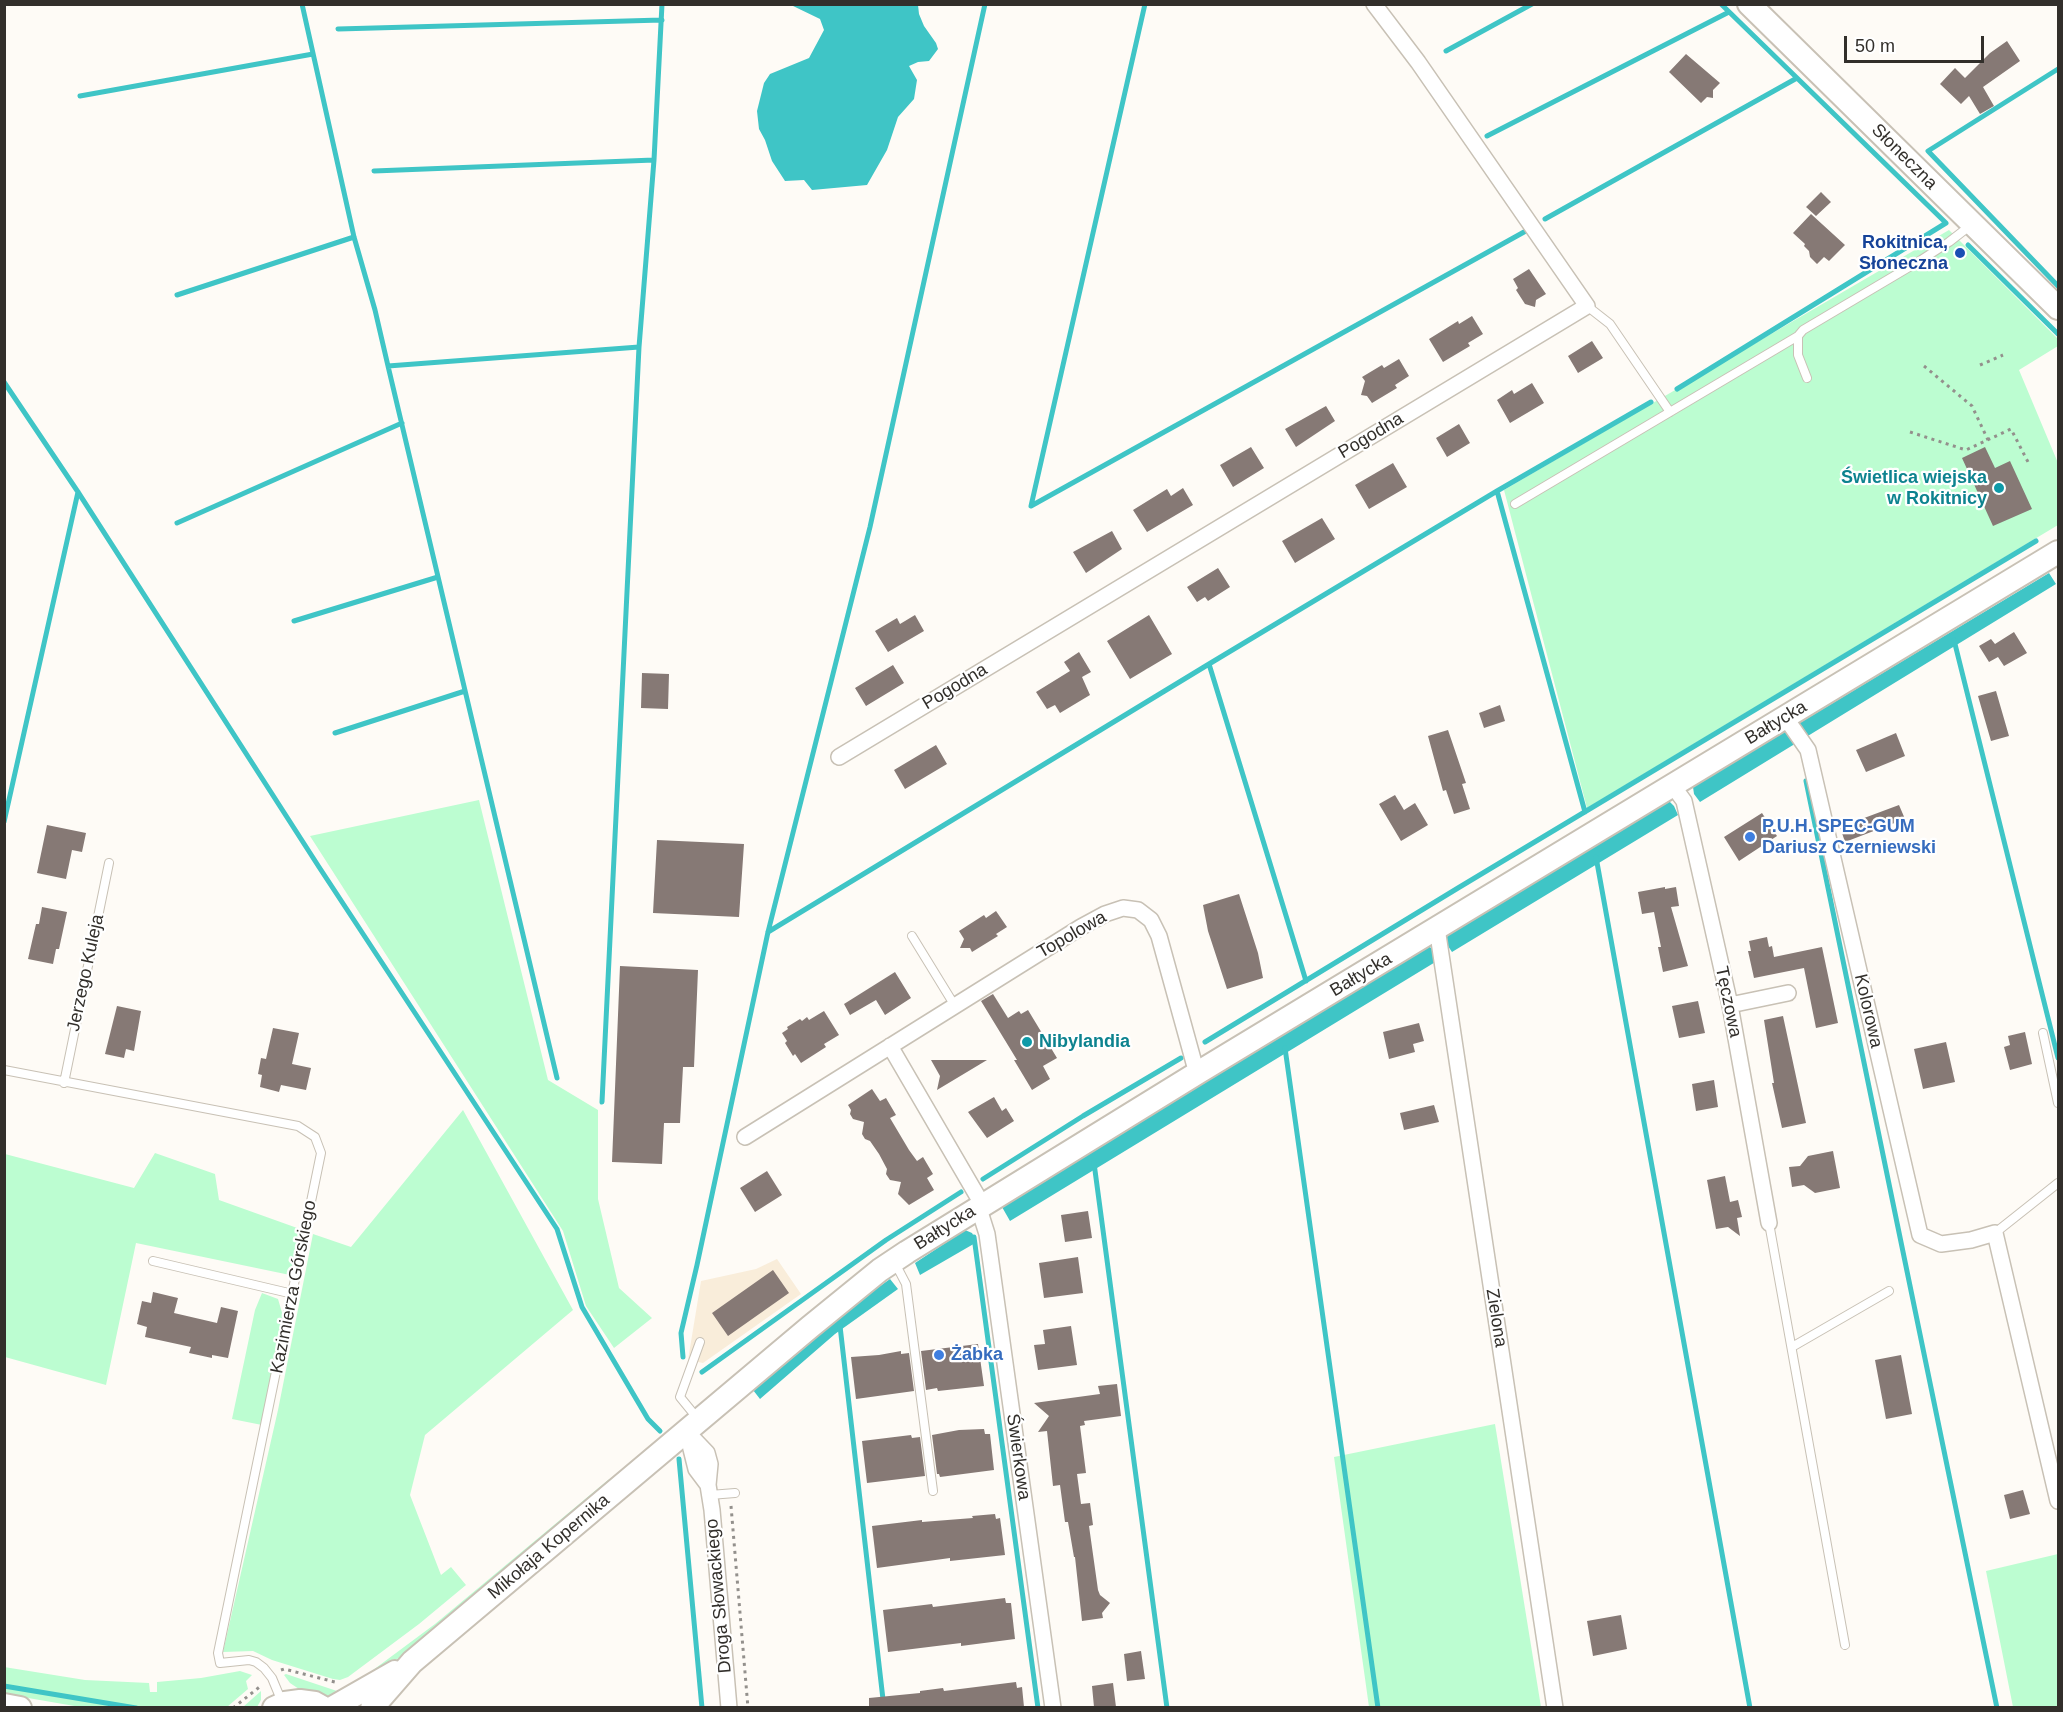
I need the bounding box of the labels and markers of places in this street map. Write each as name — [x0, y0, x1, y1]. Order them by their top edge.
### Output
place label: Rokitnica, Słoneczna — [1859, 232, 1948, 274]
marker: Rokitnica, Słoneczna — [1953, 246, 1967, 260]
place label: Świetlica wiejska w Rokitnicy — [1841, 467, 1987, 510]
marker: Świetlica wiejska w Rokitnicy — [1992, 481, 2006, 495]
place label: P.U.H. SPEC-GUM Dariusz Czerniewski — [1762, 816, 1936, 858]
marker: P.U.H. SPEC-GUM Dariusz Czerniewski — [1743, 830, 1757, 844]
place label: Nibylandia — [1039, 1031, 1130, 1053]
marker: Nibylandia — [1020, 1035, 1034, 1049]
place label: Żabka — [951, 1344, 1003, 1366]
marker: Żabka — [932, 1348, 946, 1362]

